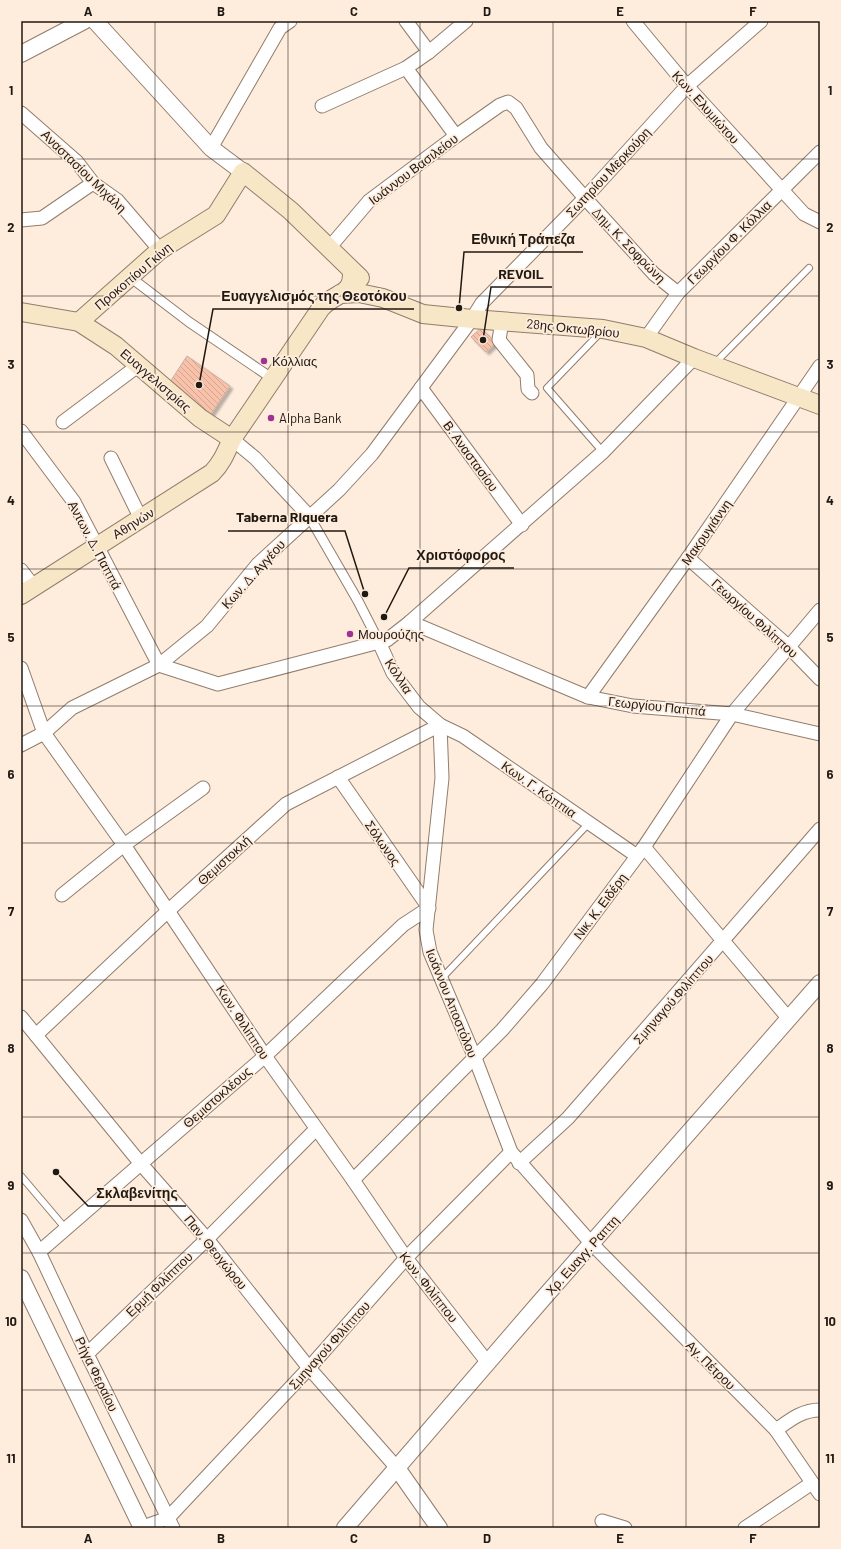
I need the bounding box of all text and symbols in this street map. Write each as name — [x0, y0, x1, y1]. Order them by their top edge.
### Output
text: A — [84, 3, 93, 19]
text: B — [217, 3, 225, 19]
text: C — [350, 3, 358, 19]
text: D — [483, 3, 491, 19]
text: E — [616, 3, 624, 19]
text: F — [749, 3, 757, 19]
street label: Κων. Ελυμιώτου — [669, 67, 743, 147]
text: 1 — [9, 82, 13, 98]
text: 1 — [828, 82, 832, 98]
street label: Σωτηρίου Μερκούρη — [562, 124, 654, 220]
street label: Αναστασίου Μιχάλη — [38, 126, 130, 216]
street label: Ιωάννου Βασιλείου — [365, 130, 461, 208]
street label: Γεωργίου Φ. Κόλλια — [684, 196, 775, 287]
street label: Δημ. Κ. Σοφρώνη — [589, 204, 669, 286]
text: 2 — [7, 219, 15, 235]
text: 2 — [826, 219, 834, 235]
callout: Εθνική Τράπεζα — [464, 226, 583, 252]
text: Εθνική Τράπεζα — [471, 230, 575, 247]
street label: Προκοπίου Γκίνη — [91, 239, 175, 313]
callout: REVOIL — [491, 261, 552, 287]
text: REVOIL — [498, 265, 544, 282]
callout: Ευαγγελισμός της Θεοτόκου — [213, 283, 414, 309]
text: Ευαγγελισμός της Θεοτόκου — [221, 287, 407, 304]
street label: 28ης Οκτωβρίου — [526, 315, 620, 341]
street label: Ευαγγελιστρίας — [117, 345, 195, 415]
place label: Κόλλιας — [272, 353, 317, 369]
text: 3 — [7, 356, 15, 372]
marker: Κόλλιας — [259, 356, 269, 366]
text: 3 — [826, 356, 834, 372]
place label: Alpha Bank — [279, 410, 342, 426]
marker: Alpha Bank — [266, 413, 276, 423]
street label: Β. Αναστασίου — [440, 418, 502, 494]
text: 4 — [7, 492, 15, 508]
text: 4 — [826, 492, 834, 508]
street label: Μακρυγιάννη — [678, 496, 734, 568]
street label: Αντων. Δ. Παππά — [65, 498, 125, 593]
street label: Αθηνών — [109, 504, 157, 542]
callout: Taberna Riquera — [228, 505, 345, 531]
text: Taberna Riquera — [236, 508, 338, 525]
street label: Κων. Δ. Αγγέου — [218, 536, 288, 612]
callout: Χριστόφορος — [409, 542, 514, 568]
text: Χριστόφορος — [416, 546, 506, 563]
street label: Γεωργίου Φιλίππου — [709, 575, 801, 661]
place label: Μουρούζης — [358, 626, 424, 642]
text: 5 — [7, 629, 15, 645]
marker: Μουρούζης — [345, 629, 355, 639]
text: 5 — [826, 629, 834, 645]
street label: Κόλλια — [382, 655, 417, 697]
street label: Γεωργίου Παππά — [607, 693, 707, 719]
street label: Κων. Γ. Κόππια — [498, 757, 580, 821]
text: 6 — [8, 766, 15, 782]
text: 6 — [827, 766, 834, 782]
street label: Σόλωνος — [362, 817, 404, 869]
street label: Θεμιστοκλή — [194, 832, 254, 888]
street label: Νικ. Κ. Ειδέρη — [570, 870, 630, 942]
text: 7 — [8, 903, 15, 919]
text: 7 — [827, 903, 834, 919]
street label: Ιωάννου Αποστόλου — [423, 946, 481, 1060]
street label: Σμηναγού Φιλίππου — [630, 951, 716, 1047]
street label: Κων. Φιλίππου — [213, 982, 273, 1062]
text: 8 — [7, 1040, 15, 1056]
text: 8 — [826, 1040, 834, 1056]
street label: Θεμιστοκλέους — [179, 1063, 255, 1131]
text: 9 — [8, 1177, 15, 1193]
text: 9 — [827, 1177, 834, 1193]
callout: Σκλαβενίτης — [88, 1180, 186, 1206]
text: Σκλαβενίτης — [96, 1184, 178, 1201]
street label: Παν. Θεογώρου — [181, 1212, 251, 1292]
street label: Χρ. Ευαγγ. Ραπτη — [542, 1212, 622, 1298]
street label: Ερμή Φιλίππου — [122, 1248, 196, 1320]
street label: Κων. Φιλίππου — [396, 1249, 462, 1325]
street label: Σμηναγού Φιλίππου — [285, 1297, 373, 1393]
text: 10 — [5, 1313, 17, 1329]
text: 10 — [824, 1313, 836, 1329]
street label: Ρήγα Φεραίου — [72, 1334, 122, 1414]
street label: Αγ. Πέτρου — [683, 1337, 739, 1393]
text: 11 — [6, 1450, 16, 1466]
text: 11 — [825, 1450, 835, 1466]
text: A — [84, 1530, 93, 1546]
text: B — [217, 1530, 225, 1546]
text: C — [350, 1530, 358, 1546]
text: D — [483, 1530, 491, 1546]
text: E — [616, 1530, 624, 1546]
text: F — [749, 1530, 757, 1546]

